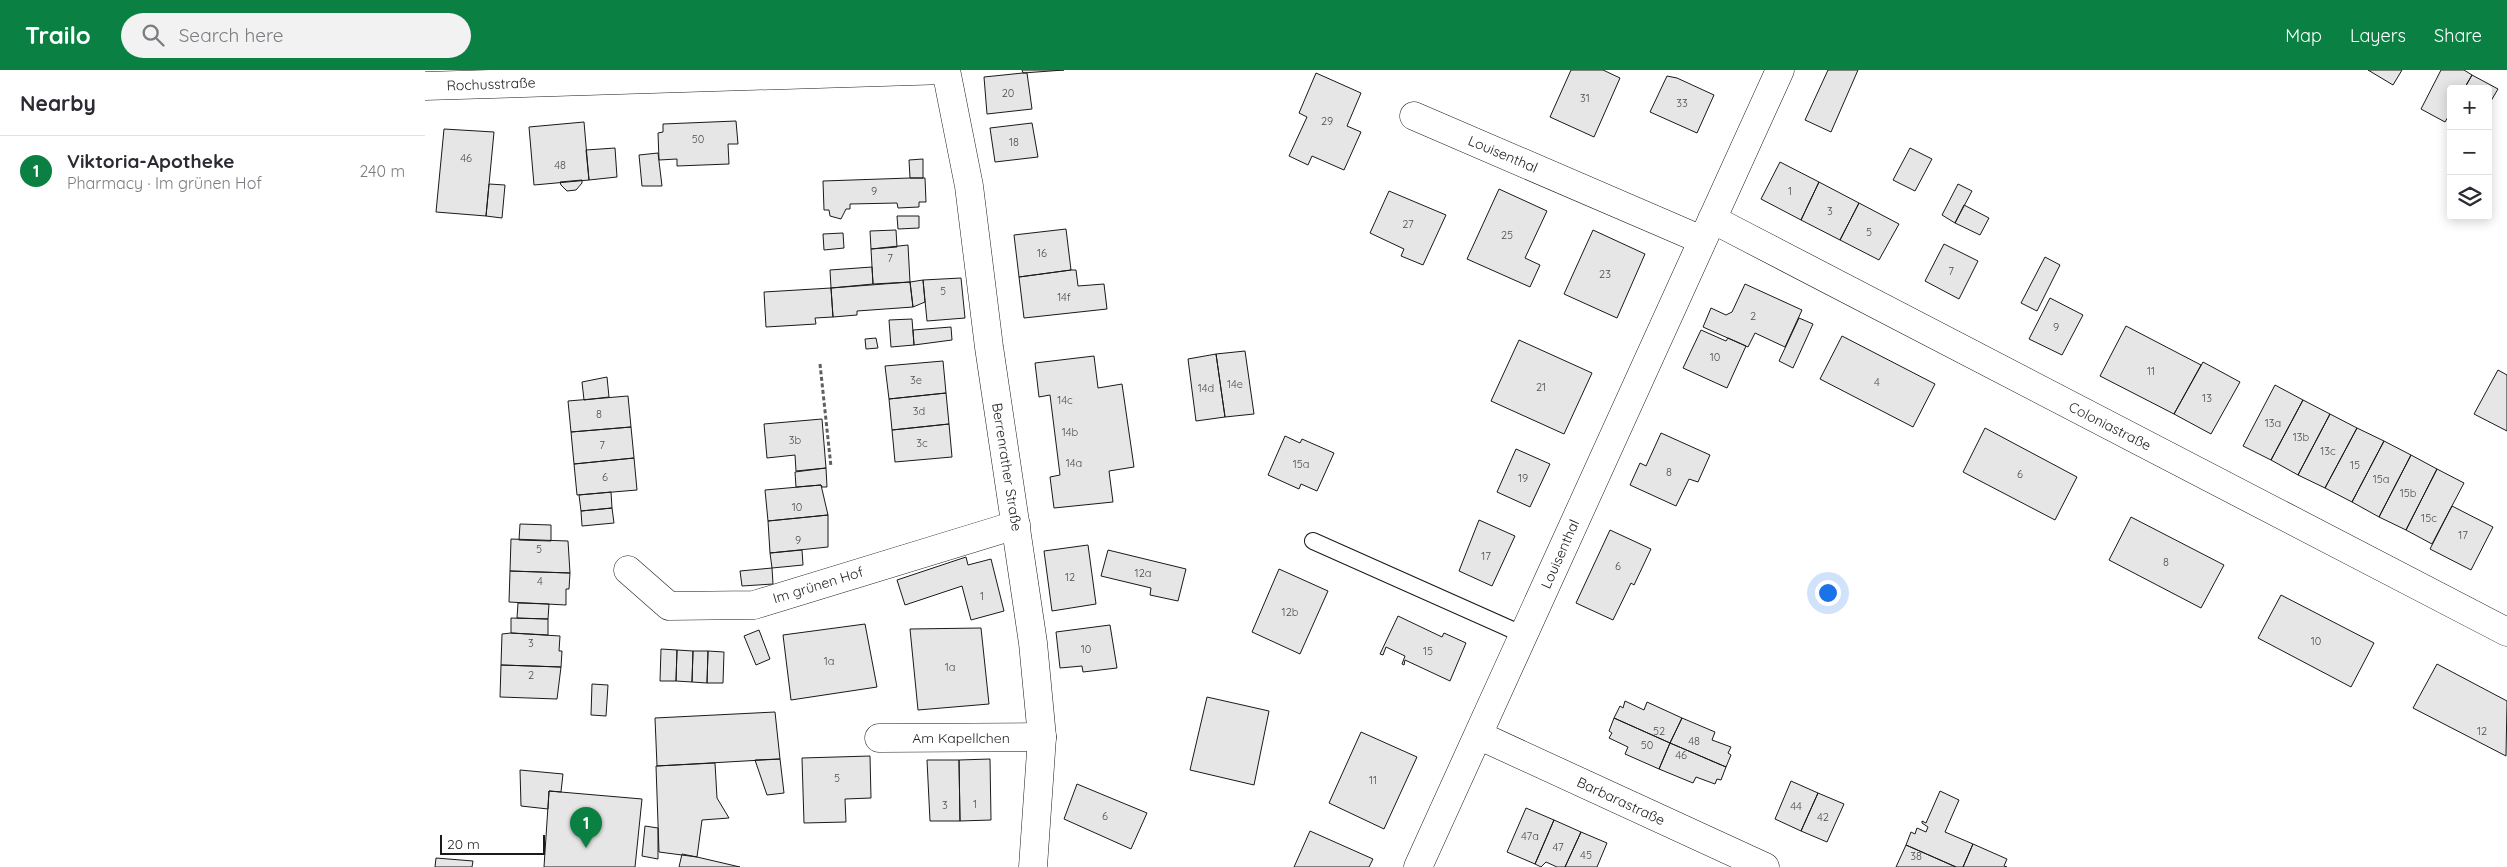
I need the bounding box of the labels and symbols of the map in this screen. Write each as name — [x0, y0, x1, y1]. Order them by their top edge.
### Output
street label: Rochusstraße — [446, 73, 536, 95]
house number: 20 — [1002, 86, 1014, 100]
house number: 31 — [1580, 91, 1590, 105]
house number: 33 — [1676, 96, 1688, 110]
house number: 29 — [1321, 114, 1333, 128]
street label: Louisenthal — [1465, 131, 1541, 177]
house number: 50 — [692, 132, 704, 146]
house number: 18 — [1009, 135, 1019, 149]
house number: 46 — [460, 151, 472, 165]
house number: 48 — [554, 158, 566, 172]
house number: 9 — [871, 184, 877, 198]
house number: 1 — [1788, 184, 1792, 198]
house number: 3 — [1827, 204, 1833, 218]
house number: 27 — [1402, 217, 1414, 231]
house number: 5 — [1866, 225, 1872, 239]
house number: 25 — [1501, 228, 1513, 242]
house number: 16 — [1037, 246, 1047, 260]
house number: 7 — [887, 251, 893, 265]
house number: 7 — [1948, 264, 1954, 278]
house number: 23 — [1599, 267, 1611, 281]
house number: 5 — [940, 284, 946, 298]
house number: 14f — [1057, 290, 1071, 304]
house number: 2 — [1750, 309, 1756, 323]
house number: 9 — [2053, 320, 2059, 334]
house number: 10 — [1710, 350, 1720, 364]
house number: 11 — [2147, 364, 2155, 378]
house number: 3e — [910, 373, 922, 387]
house number: 4 — [1874, 375, 1880, 389]
house number: 14e — [1227, 377, 1243, 391]
house number: 21 — [1536, 380, 1546, 394]
house number: 14d — [1198, 381, 1214, 395]
house number: 13 — [2202, 391, 2212, 405]
house number: 14c — [1057, 393, 1073, 407]
street label: Coloniastraße — [2066, 398, 2154, 455]
street label: Berrenrather Straße — [988, 402, 1026, 533]
house number: 3d — [913, 404, 925, 418]
house number: 8 — [596, 407, 602, 421]
house number: 13a — [2265, 416, 2281, 430]
house number: 14b — [1062, 425, 1079, 439]
house number: 13b — [2293, 430, 2310, 444]
house number: 3b — [789, 433, 802, 447]
house number: 3c — [916, 436, 928, 450]
house number: 7 — [599, 438, 605, 452]
house number: 13c — [2320, 444, 2336, 458]
house number: 14a — [1066, 456, 1082, 470]
house number: 15a — [1293, 457, 1309, 471]
house number: 15 — [2350, 458, 2360, 472]
house number: 8 — [1666, 465, 1672, 479]
house number: 6 — [2017, 467, 2023, 481]
house number: 6 — [602, 470, 608, 484]
house number: 19 — [1518, 471, 1528, 485]
house number: 15a — [2373, 472, 2389, 486]
house number: 15b — [2400, 486, 2417, 500]
house number: 10 — [792, 500, 802, 514]
house number: 15c — [2421, 511, 2437, 525]
street label: Louisenthal — [1537, 517, 1583, 591]
house number: 17 — [2458, 528, 2468, 542]
house number: 9 — [795, 533, 801, 547]
house number: 5 — [536, 542, 542, 556]
house number: 17 — [1481, 549, 1491, 563]
house number: 8 — [2163, 555, 2169, 569]
house number: 6 — [1615, 559, 1621, 573]
street label: Im grünen Hof — [771, 563, 865, 607]
house number: 12a — [1135, 566, 1151, 580]
house number: 12 — [1065, 570, 1075, 584]
house number: 4 — [537, 574, 543, 588]
your location — [1815, 580, 1841, 606]
house number: 1 — [980, 589, 984, 603]
house number: 12b — [1282, 605, 1299, 619]
house number: 10 — [2311, 634, 2321, 648]
house number: 3 — [528, 636, 534, 650]
house number: 10 — [1081, 642, 1091, 656]
house number: 15 — [1423, 644, 1433, 658]
house number: 1a — [824, 654, 834, 668]
house number: 1a — [945, 660, 955, 674]
house number: 2 — [528, 668, 534, 682]
house number: 52 — [1653, 724, 1665, 738]
house number: 12 — [2477, 724, 2487, 738]
street label: Am Kapellchen — [912, 729, 1010, 747]
house number: 48 — [1688, 734, 1700, 748]
house number: 50 — [1641, 738, 1653, 752]
house number: 46 — [1675, 748, 1687, 762]
house number: 5 — [834, 771, 840, 785]
house number: 11 — [1369, 773, 1377, 787]
street label: Barbarastraße — [1574, 773, 1668, 829]
house number: 1 — [973, 797, 977, 811]
house number: 3 — [942, 798, 948, 812]
house number: 44 — [1790, 799, 1802, 813]
pin: 1 — [570, 807, 602, 848]
house number: 6 — [1102, 809, 1108, 823]
house number: 42 — [1817, 810, 1829, 824]
house number: 47a — [1521, 829, 1539, 843]
scale bar — [440, 832, 545, 855]
house number: 47 — [1552, 840, 1564, 854]
house number: 45 — [1580, 848, 1592, 862]
house number: 38 — [1910, 849, 1922, 863]

